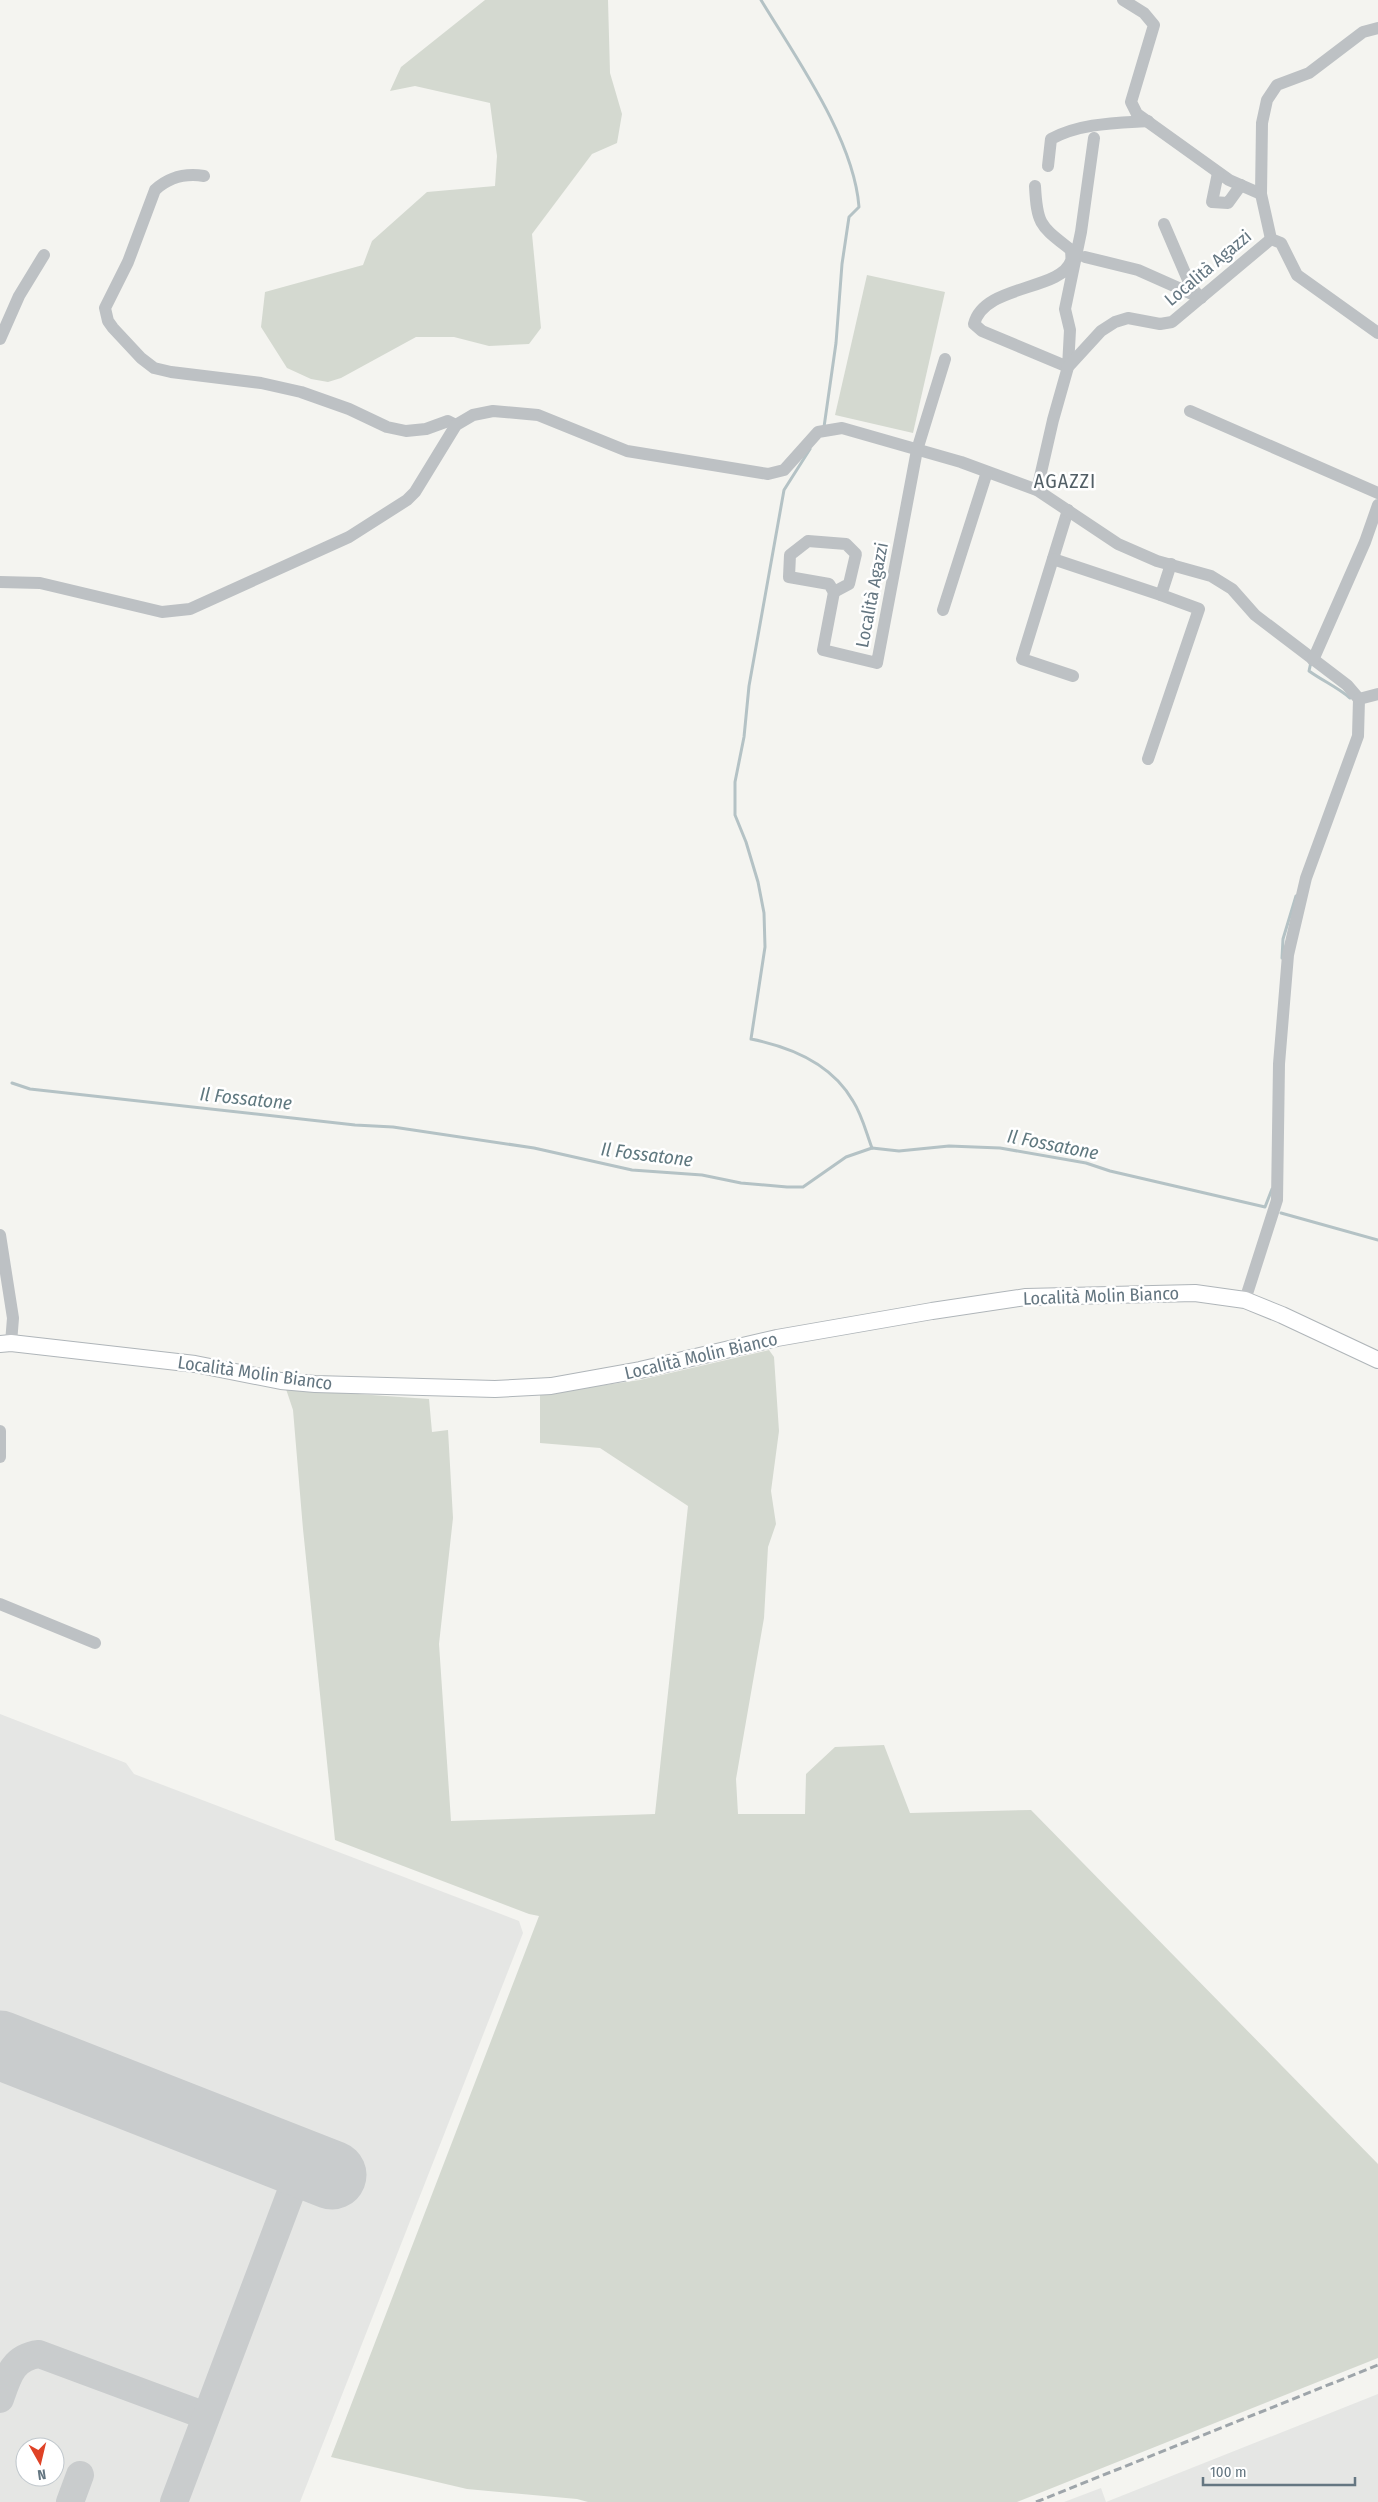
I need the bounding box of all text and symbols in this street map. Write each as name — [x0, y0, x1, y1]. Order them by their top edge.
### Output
street label: Località Agazzi — [1160, 225, 1256, 311]
district label: AGAZZI — [1034, 469, 1096, 493]
street label: Località Agazzi — [851, 541, 893, 649]
water label: Il Fossatone — [199, 1082, 293, 1115]
water label: Il Fossatone — [1005, 1124, 1100, 1165]
water label: Il Fossatone — [600, 1137, 694, 1172]
street label: Località Molin Bianco — [1023, 1282, 1179, 1310]
street label: Località Molin Bianco — [622, 1328, 780, 1384]
street label: Località Molin Bianco — [176, 1351, 334, 1395]
north arrow — [15, 2437, 65, 2487]
scale bar — [1203, 2454, 1356, 2486]
text: 100 m — [1210, 2463, 1247, 2481]
text: N — [36, 2465, 47, 2483]

